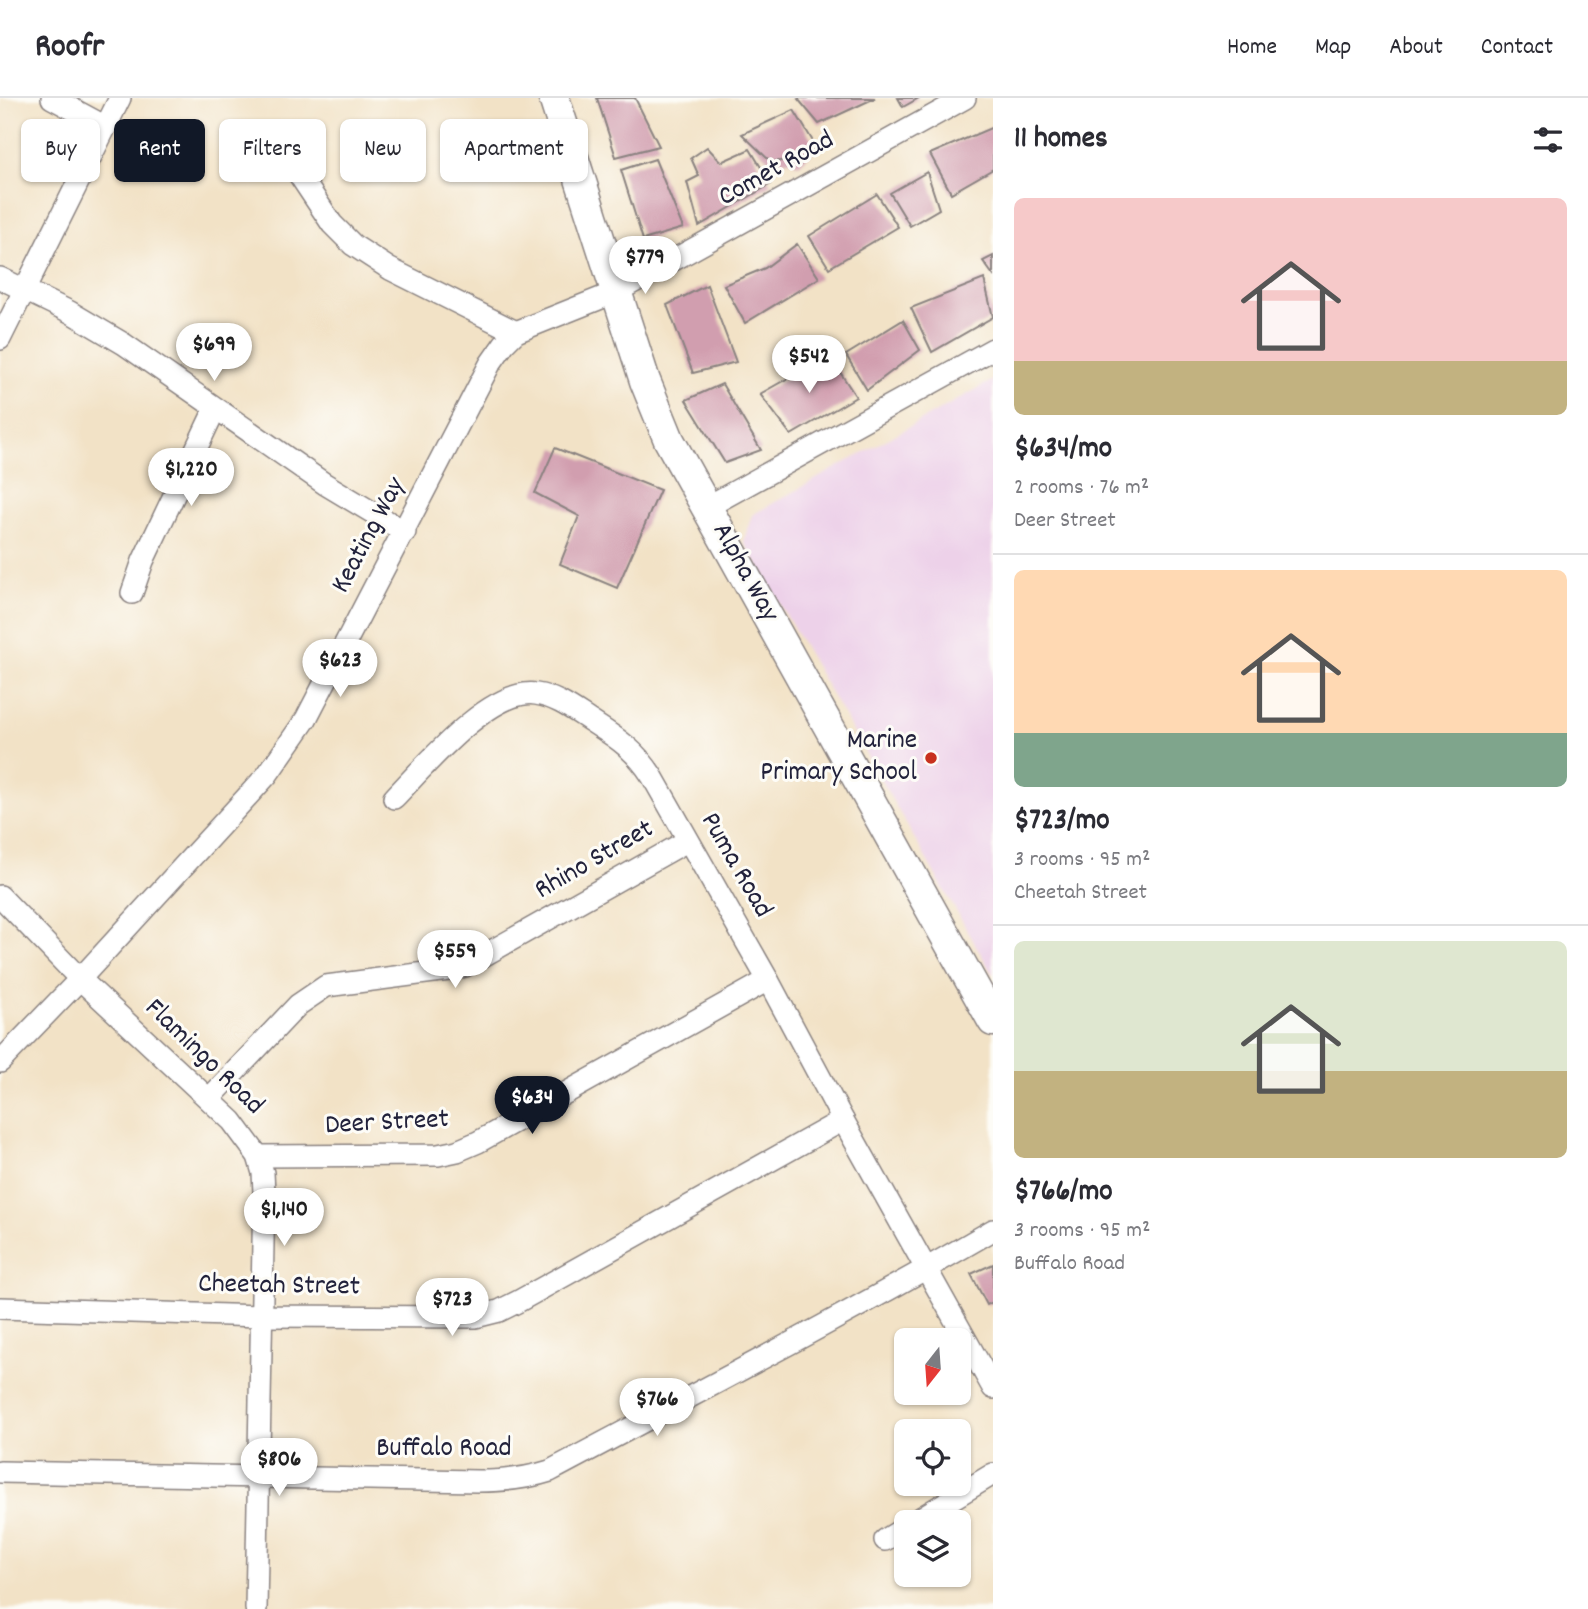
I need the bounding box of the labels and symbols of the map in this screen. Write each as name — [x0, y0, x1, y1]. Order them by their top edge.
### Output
street label: Comet Road — [712, 122, 842, 218]
pin: $779 — [604, 236, 686, 296]
pin: $699 — [173, 324, 255, 383]
pin: $542 — [768, 336, 850, 395]
pin: $1,220 — [134, 448, 248, 508]
street label: Keating Way — [323, 470, 418, 601]
street label: Alpha Way — [700, 516, 788, 630]
pin: $623 — [299, 640, 381, 699]
place label: Marine Primary School — [760, 722, 917, 794]
marker: Marine Primary School — [923, 750, 939, 766]
street label: Puma Road — [689, 806, 781, 926]
street label: Rhino Street — [528, 811, 662, 911]
pin: $559 — [414, 930, 496, 990]
street label: Flamingo Road — [134, 990, 272, 1126]
pin: $634 — [491, 1076, 573, 1136]
street label: Deer Street — [324, 1101, 450, 1147]
pin: $1,140 — [227, 1188, 341, 1248]
street label: Cheetah Street — [198, 1266, 360, 1308]
pin: $723 — [411, 1278, 493, 1338]
north arrow — [894, 1328, 971, 1405]
pin: $766 — [616, 1378, 698, 1438]
street label: Buffalo Road — [376, 1430, 512, 1470]
pin: $806 — [238, 1438, 320, 1498]

